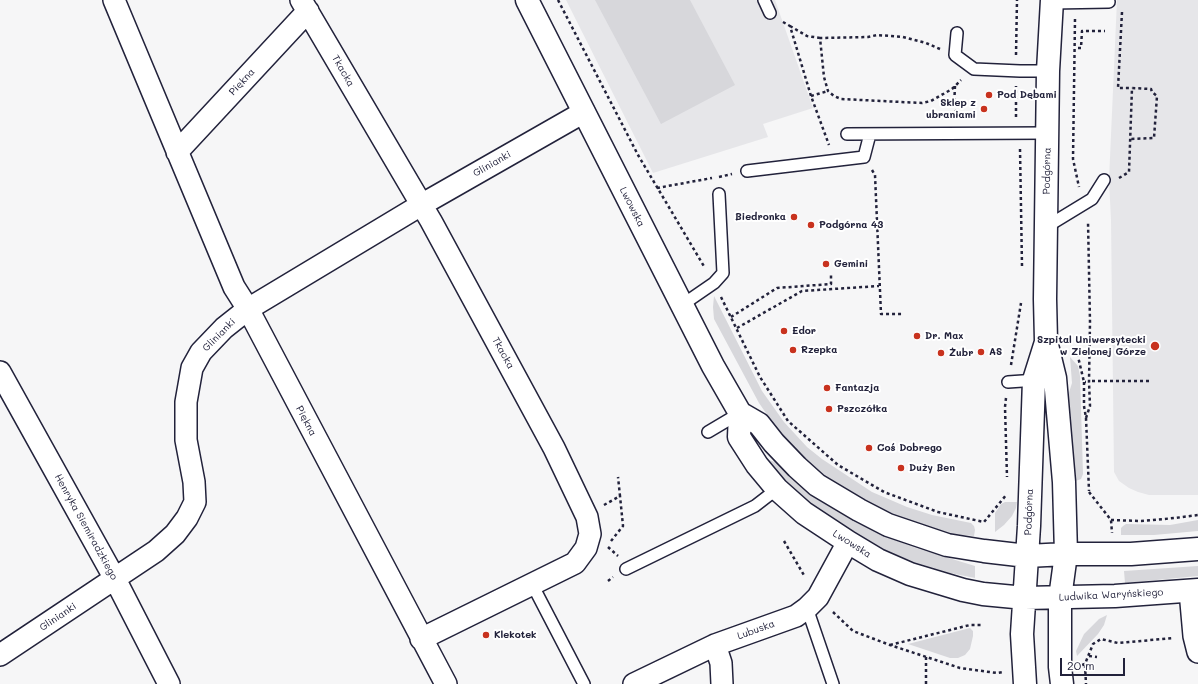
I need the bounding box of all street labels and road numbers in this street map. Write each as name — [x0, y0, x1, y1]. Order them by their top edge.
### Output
street label: Tkacka — [329, 53, 357, 89]
street label: Piękna — [227, 66, 257, 98]
street label: Podgórna — [1041, 147, 1053, 195]
street label: Glinianki — [471, 148, 513, 180]
street label: Lwowska — [617, 185, 647, 229]
street label: Glinianki — [200, 316, 238, 354]
street label: Tkacka — [489, 335, 517, 371]
street label: Piękna — [293, 404, 319, 438]
street label: Henryka Siemiradzkiego — [52, 472, 120, 582]
street label: Podgórna — [1022, 488, 1036, 536]
street label: Lwowska — [831, 527, 873, 561]
street label: Ludwika Waryńskiego — [1058, 586, 1164, 604]
street label: Glinianki — [37, 600, 79, 634]
street label: Lubuska — [736, 618, 776, 642]

